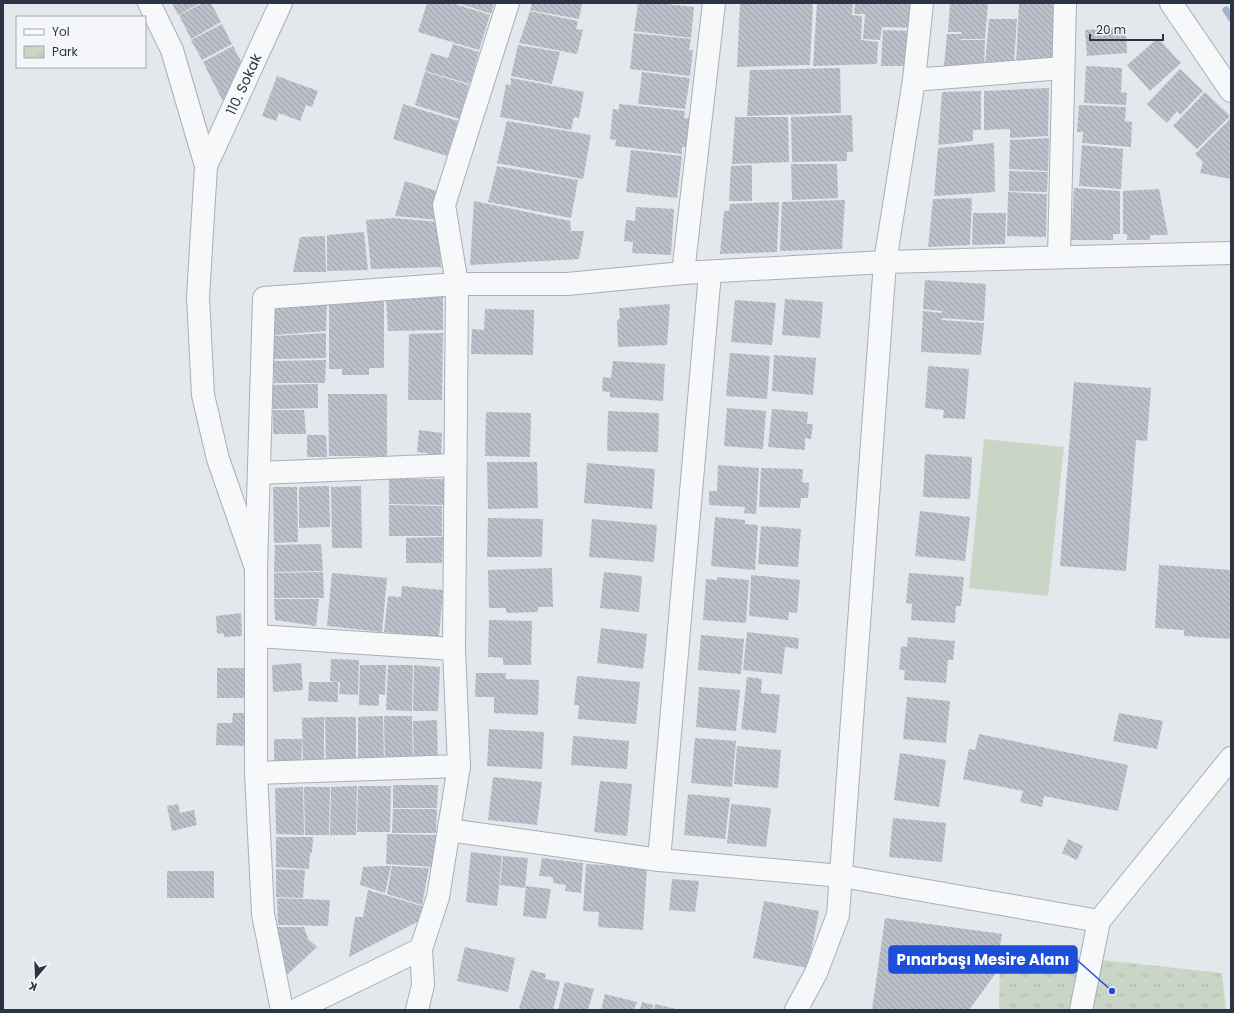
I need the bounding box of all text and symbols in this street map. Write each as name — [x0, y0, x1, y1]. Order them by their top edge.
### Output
legend — [16, 16, 146, 68]
scale bar — [1090, 16, 1163, 42]
text: 20 m — [1096, 21, 1126, 38]
text: Yol — [52, 23, 70, 40]
text: Park — [52, 43, 79, 60]
street label: 110. Sokak — [221, 50, 267, 118]
callout: Pınarbaşı Mesire Alanı — [889, 946, 1077, 973]
text: Pınarbaşı Mesire Alanı — [897, 949, 1069, 970]
north arrow — [16, 957, 56, 997]
text: K — [26, 978, 39, 995]

